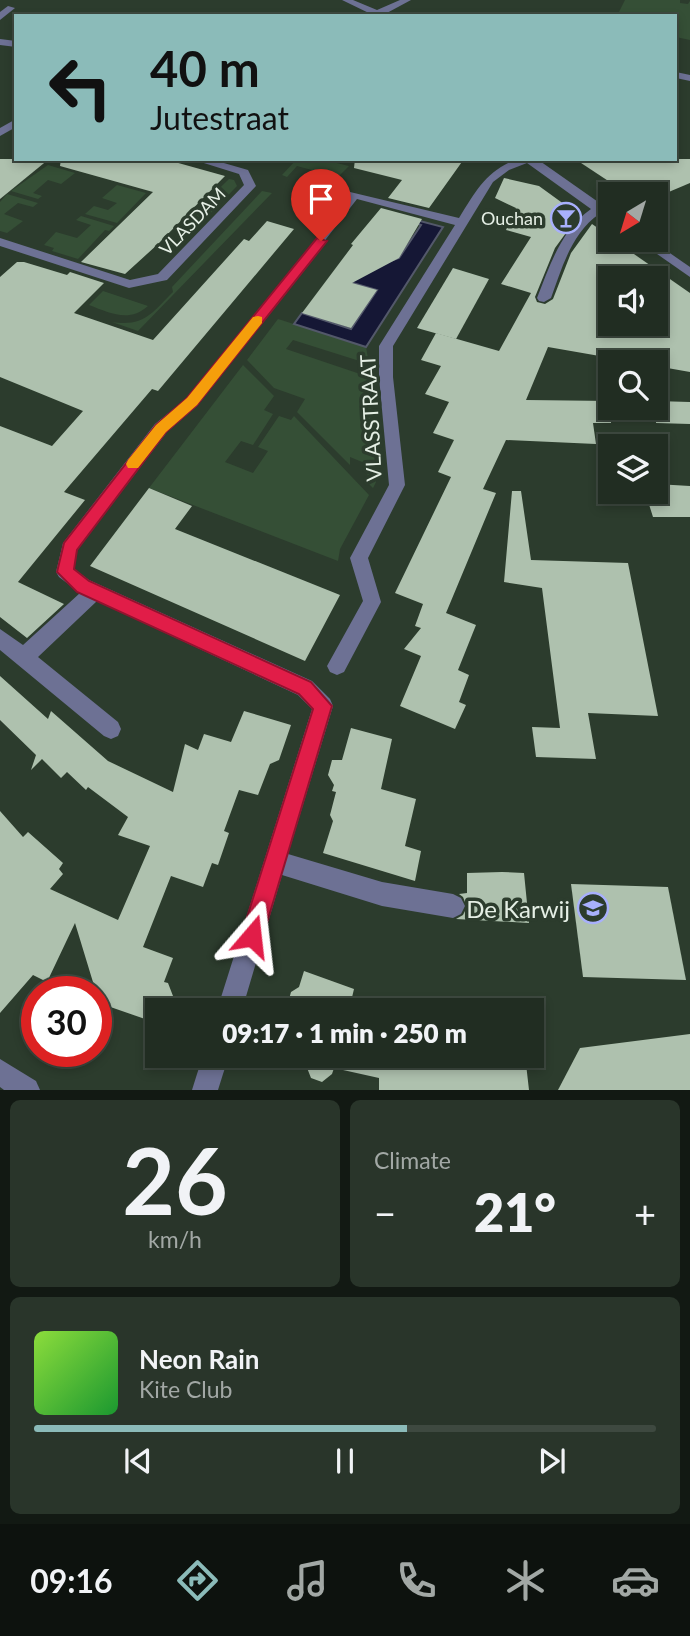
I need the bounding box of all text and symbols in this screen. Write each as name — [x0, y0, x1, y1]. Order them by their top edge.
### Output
text: 40 m — [150, 39, 260, 97]
icon: left — [35, 42, 126, 133]
text: Jutestraat — [150, 98, 289, 137]
pin — [291, 169, 351, 241]
icon: arrive — [302, 180, 340, 218]
north arrow — [598, 182, 668, 252]
map controls — [598, 182, 668, 504]
street label: VLASDAM — [154, 183, 230, 259]
bar icon: Ouchan — [549, 201, 583, 235]
place label: Ouchan — [481, 207, 543, 229]
button: sound — [598, 266, 668, 336]
button: search — [598, 350, 668, 420]
street label: VLASSTRAAT — [354, 353, 386, 482]
button: layers — [598, 434, 668, 504]
school or university icon: De Karwij — [576, 891, 610, 925]
place label: De Karwij — [466, 894, 570, 923]
position arrow — [215, 899, 289, 973]
speed limit sign: 30 — [21, 976, 112, 1067]
text: 09:17 · 1 min · 250 m — [222, 1017, 467, 1049]
text: 26 — [122, 1125, 228, 1234]
text: Climate — [374, 1146, 451, 1174]
text: 21° — [474, 1181, 556, 1243]
text: − — [374, 1190, 396, 1236]
text: + — [634, 1190, 656, 1236]
text: km/h — [148, 1225, 202, 1253]
text: Neon Rain — [139, 1343, 259, 1375]
text: Kite Club — [139, 1375, 232, 1403]
icon: previous — [119, 1442, 157, 1480]
icon: pause — [326, 1442, 364, 1480]
icon: next — [533, 1442, 571, 1480]
icon: directions — [173, 1556, 222, 1605]
icon: music — [283, 1556, 332, 1605]
icon: phone — [392, 1556, 441, 1605]
icon: climate — [501, 1556, 550, 1605]
icon: car — [611, 1556, 660, 1605]
text: 09:16 — [30, 1561, 113, 1600]

